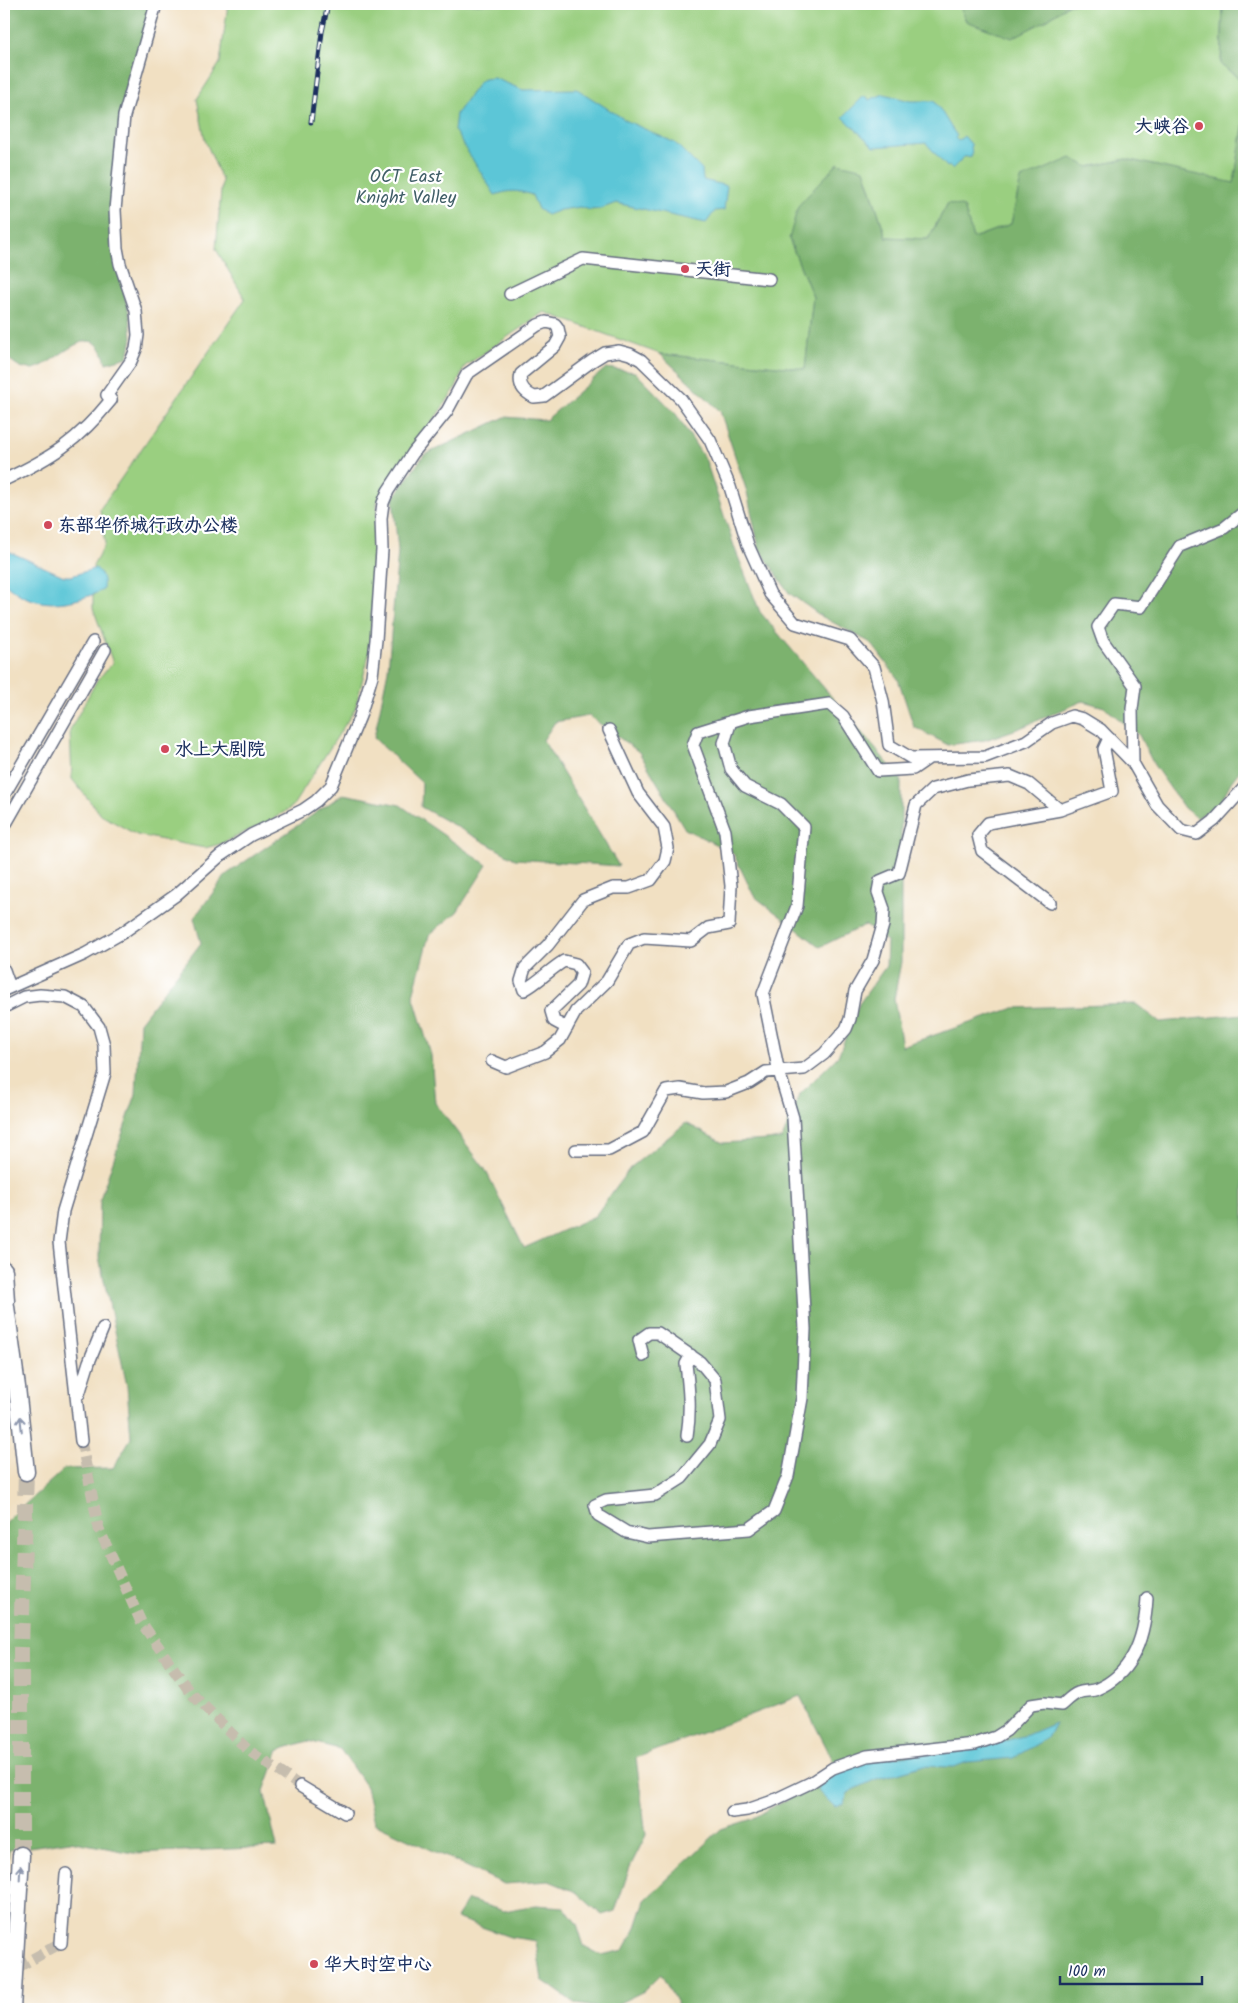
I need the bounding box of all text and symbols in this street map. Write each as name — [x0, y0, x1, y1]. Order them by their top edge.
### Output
place label: 大峡谷 — [1135, 113, 1189, 142]
marker: 大峡谷 — [1193, 120, 1205, 132]
park label: OCT East Knight Valley — [356, 163, 457, 213]
place label: 天街 — [695, 256, 731, 285]
marker: 天街 — [679, 263, 691, 275]
place label: 东部华侨城行政办公楼 — [58, 512, 238, 541]
marker: 东部华侨城行政办公楼 — [42, 519, 54, 531]
place label: 水上大剧院 — [175, 736, 265, 765]
marker: 水上大剧院 — [159, 743, 171, 755]
one-way arrow — [16, 1416, 26, 1432]
one-way arrow — [15, 1865, 24, 1881]
place label: 华大时空中心 — [324, 1951, 432, 1980]
scale bar — [1060, 1953, 1203, 1985]
marker: 华大时空中心 — [308, 1958, 320, 1970]
text: 100 m — [1068, 1960, 1106, 1984]

